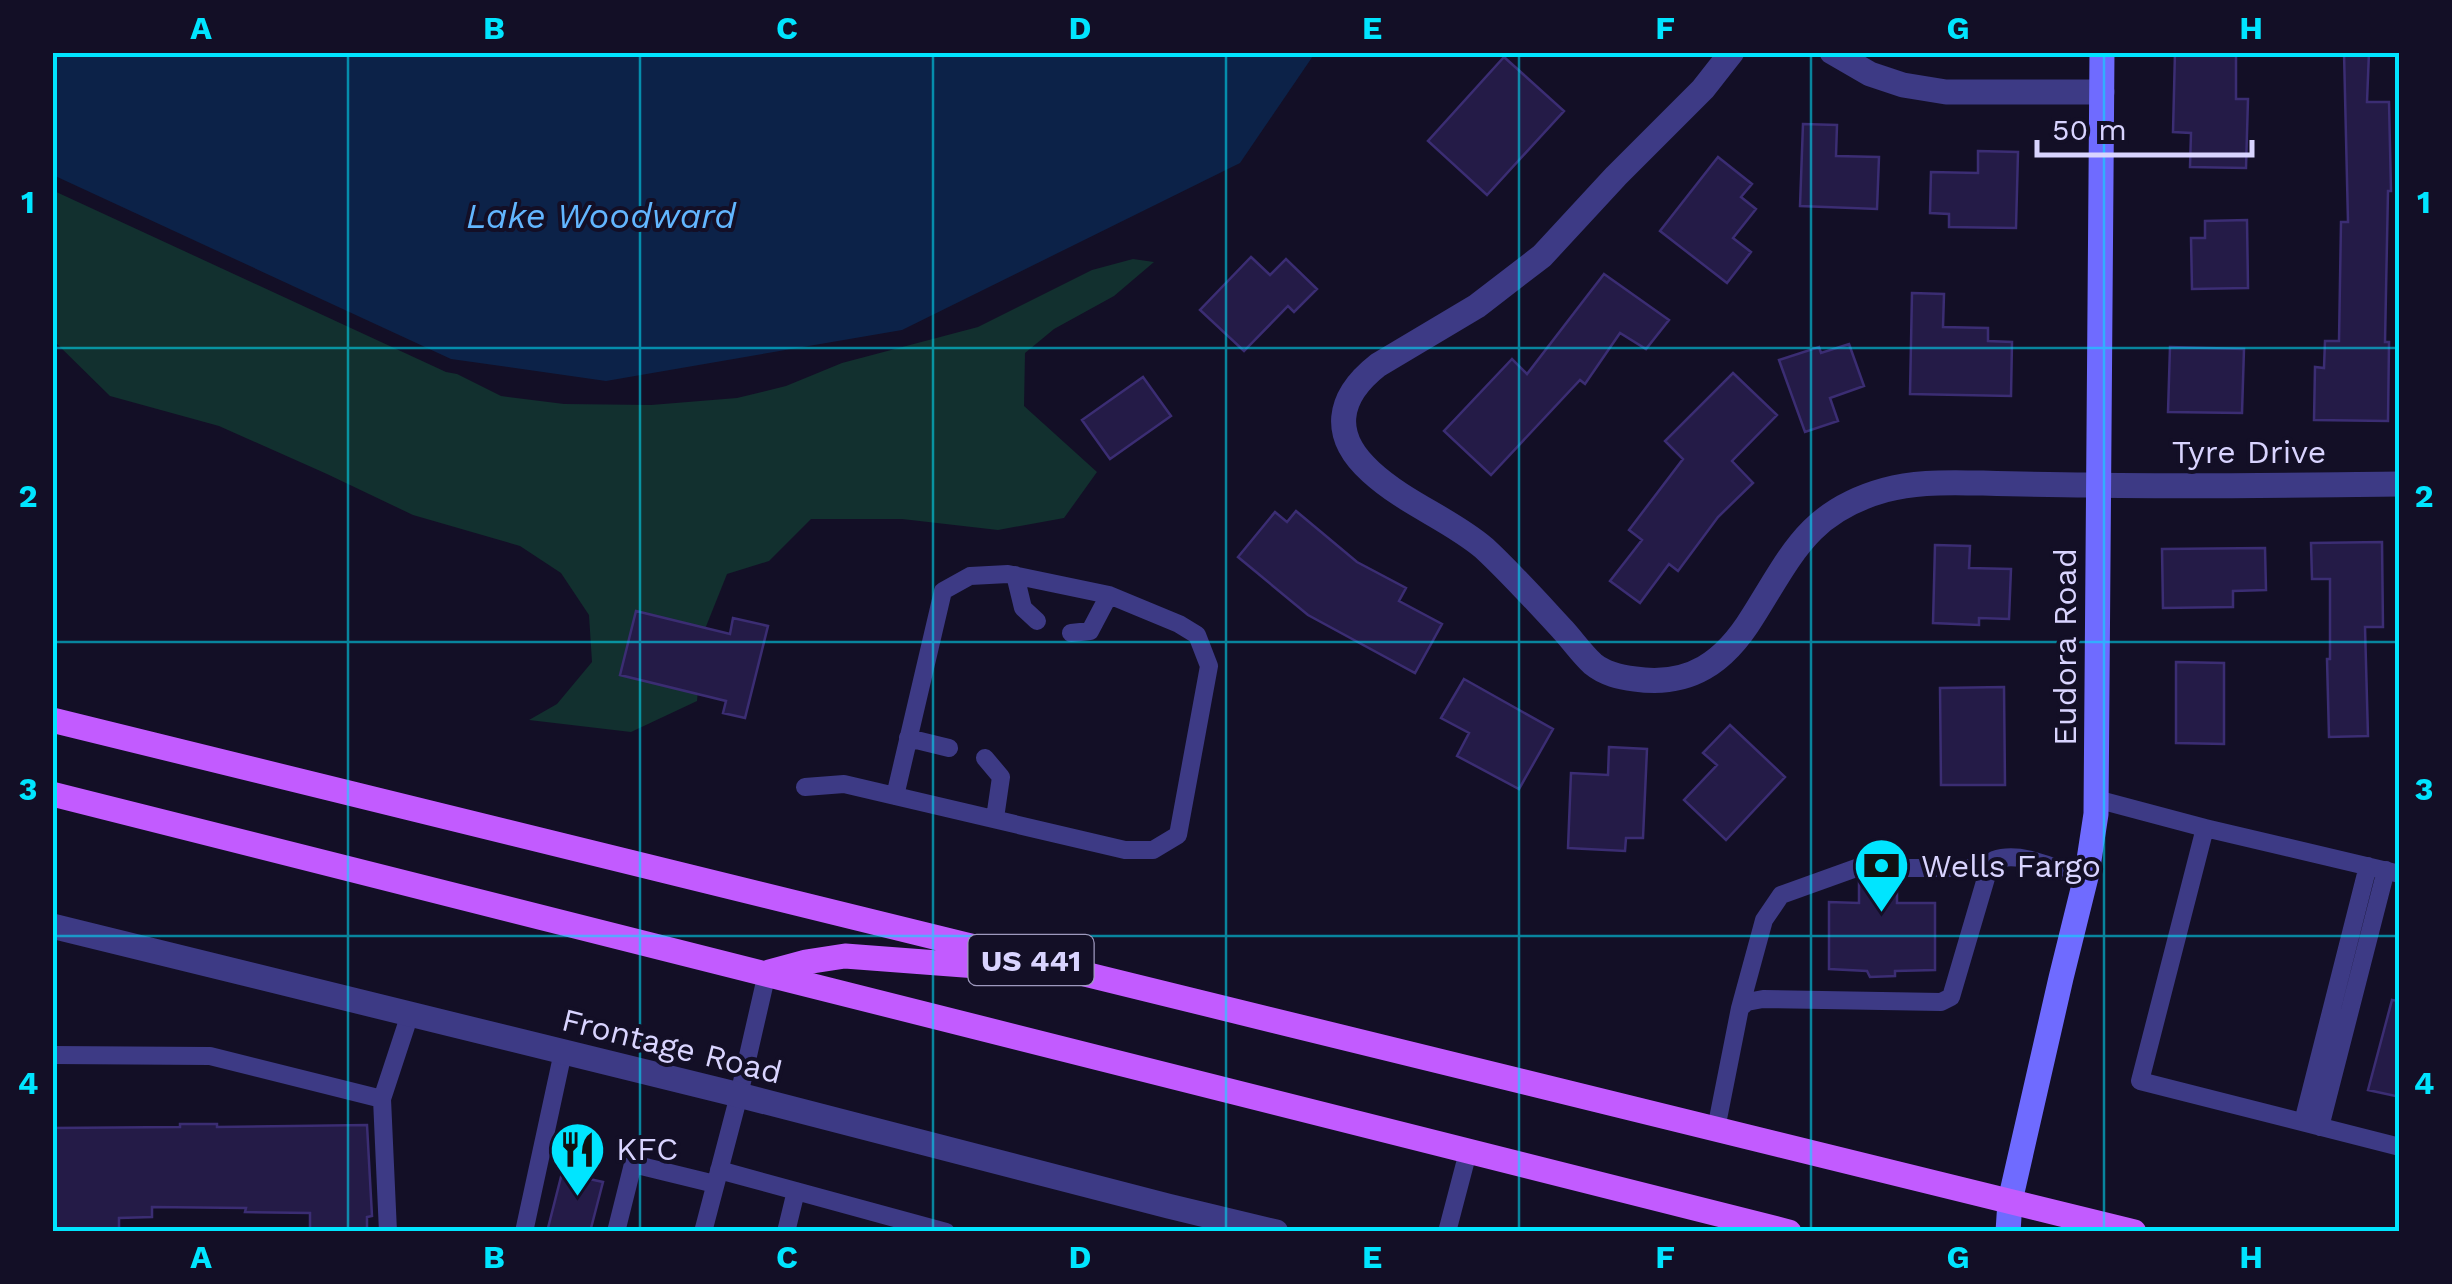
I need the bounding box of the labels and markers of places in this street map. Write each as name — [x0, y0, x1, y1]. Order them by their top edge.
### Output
bank icon: Wells Fargo — [1852, 836, 1912, 915]
place label: Wells Fargo — [1921, 847, 2101, 885]
restaurant icon: KFC — [547, 1119, 607, 1198]
place label: KFC — [616, 1130, 678, 1168]

